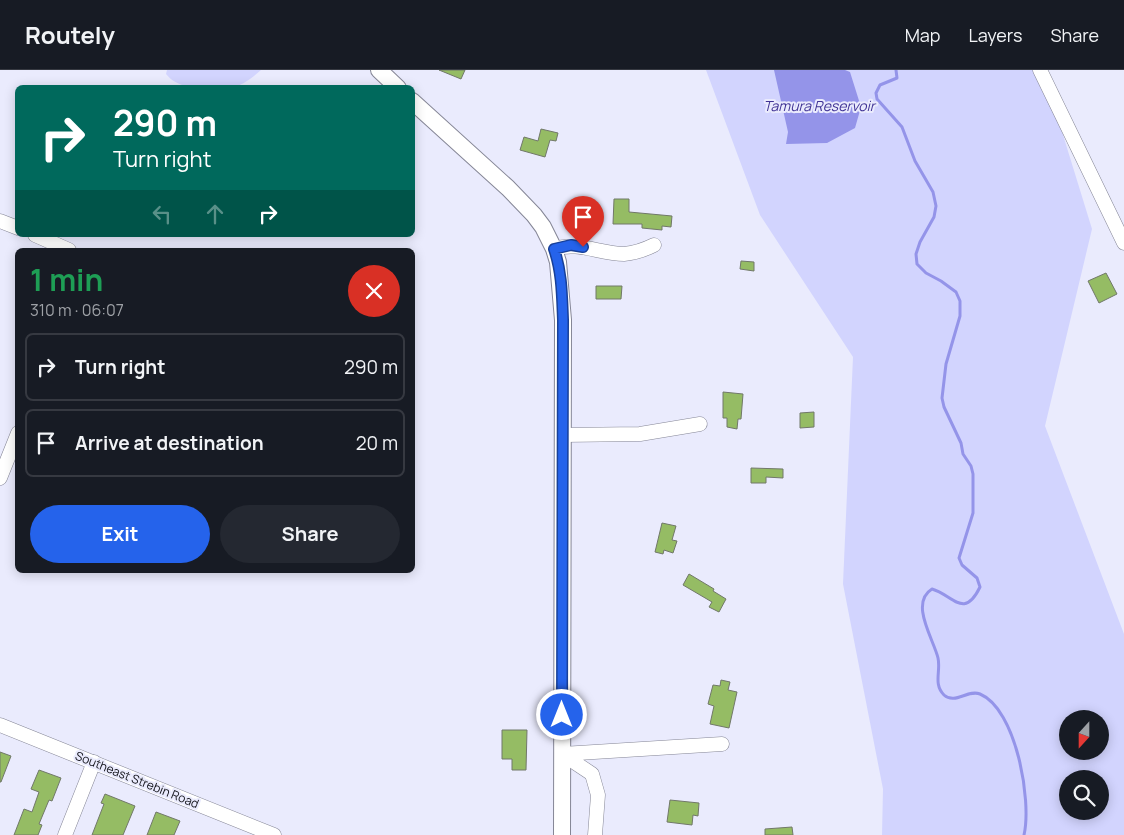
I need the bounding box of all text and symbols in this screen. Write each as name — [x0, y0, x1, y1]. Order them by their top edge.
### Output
text: Routely — [25, 18, 115, 51]
text: Map — [905, 23, 940, 47]
text: Layers — [968, 23, 1022, 47]
text: Share — [1050, 23, 1099, 47]
water label: Tamura Reservoir — [763, 96, 877, 115]
text: 290 m — [113, 99, 217, 147]
icon: right — [30, 105, 95, 170]
text: Turn right — [113, 144, 211, 174]
pin — [562, 196, 604, 247]
icon: left — [148, 200, 176, 228]
icon: ahead — [201, 200, 229, 228]
icon: right — [254, 200, 282, 228]
icon: arrive — [569, 203, 597, 231]
text: 1 min — [30, 259, 103, 300]
button: close — [348, 265, 400, 317]
text: 310 m · 06:07 — [30, 299, 124, 321]
icon: right — [32, 353, 60, 381]
text: Turn right — [75, 354, 165, 380]
text: 290 m — [344, 354, 398, 380]
icon: arrive — [32, 429, 60, 457]
text: Arrive at destination — [75, 430, 264, 456]
text: 20 m — [356, 430, 398, 456]
button: Exit — [30, 505, 210, 563]
button: Share — [220, 505, 400, 563]
position arrow — [535, 688, 587, 740]
north arrow — [1059, 710, 1109, 760]
map controls — [1059, 710, 1109, 820]
street label: Southeast Strebin Road — [73, 747, 202, 812]
button: search — [1059, 770, 1109, 820]

